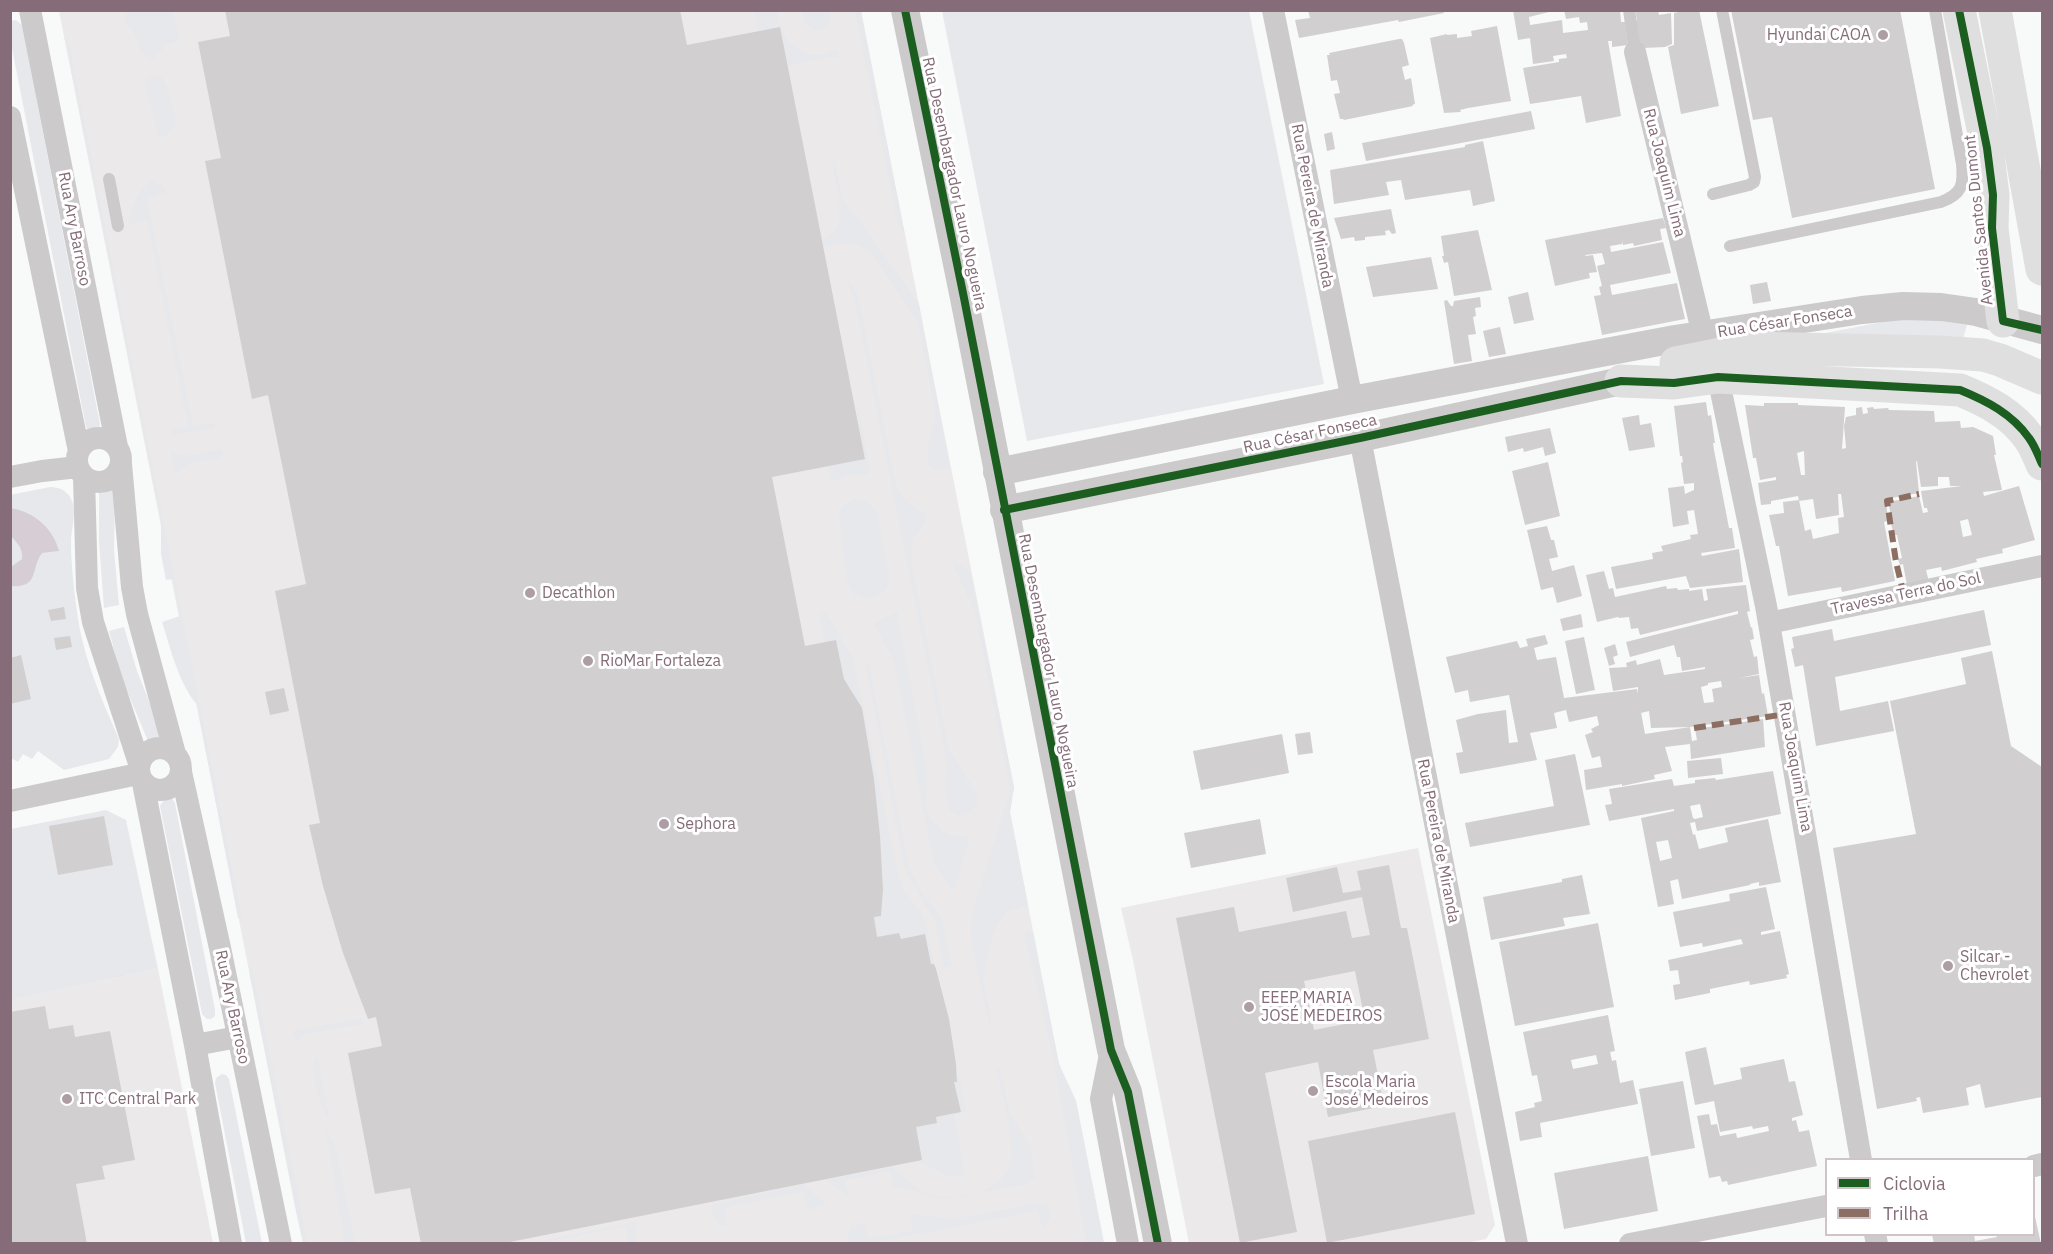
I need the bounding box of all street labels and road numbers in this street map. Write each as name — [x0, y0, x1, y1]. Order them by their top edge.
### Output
street label: Rua Desembargador Lauro Nogueira — [918, 55, 990, 313]
street label: Rua Joaquim Lima — [1639, 107, 1689, 239]
street label: Rua Pereira de Miranda — [1287, 122, 1337, 290]
street label: Avenida Santos Dumont — [1960, 134, 1998, 306]
street label: Rua Ary Barroso — [54, 170, 94, 288]
street label: Rua César Fonseca — [1716, 302, 1854, 342]
street label: Rua César Fonseca — [1241, 410, 1379, 458]
street label: Rua Desembargador Lauro Nogueira — [1014, 532, 1082, 790]
street label: Travessa Terra do Sol — [1829, 569, 1983, 619]
street label: Rua Joaquim Lima — [1774, 700, 1816, 834]
street label: Rua Pereira de Miranda — [1413, 757, 1463, 925]
street label: Rua Ary Barroso — [211, 948, 253, 1066]

